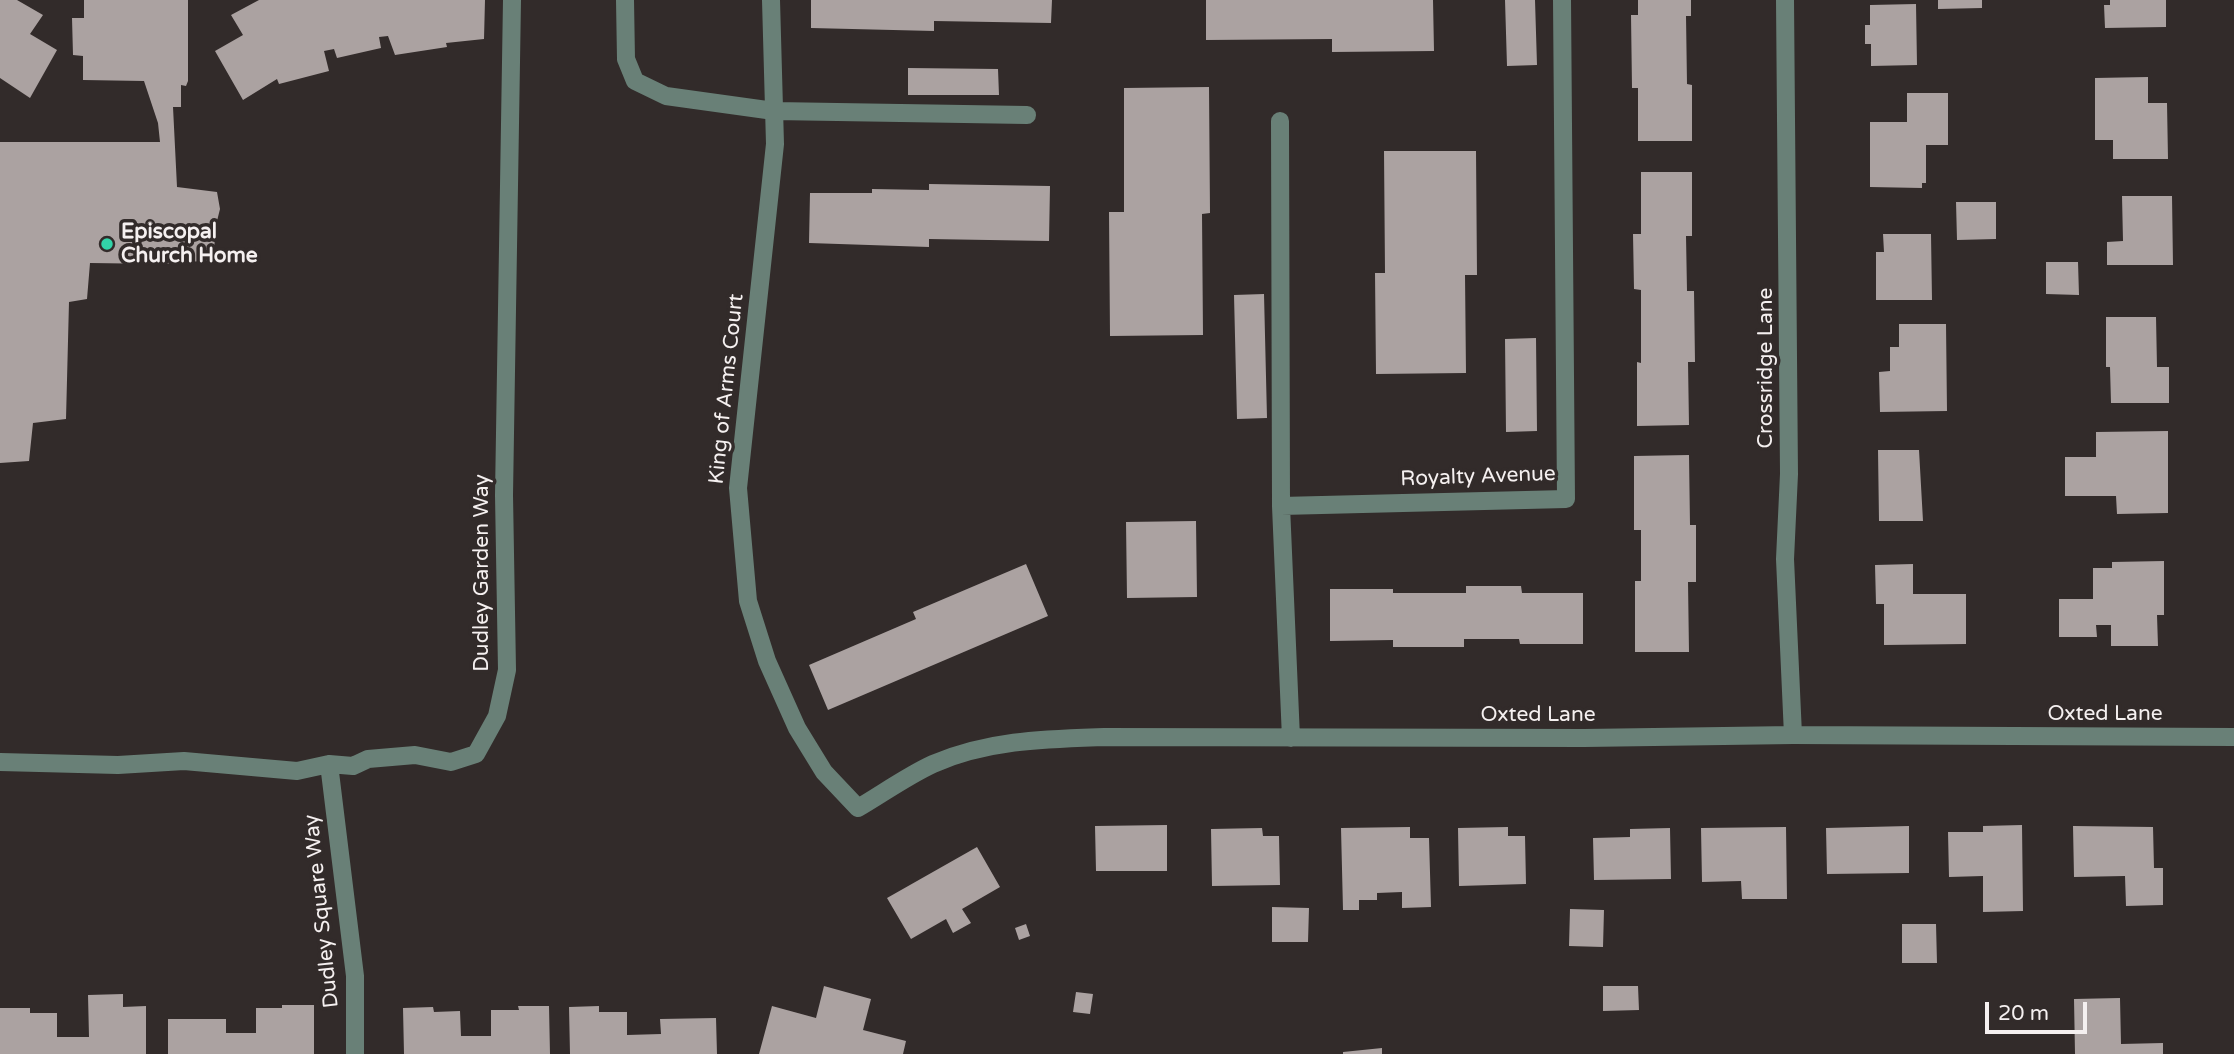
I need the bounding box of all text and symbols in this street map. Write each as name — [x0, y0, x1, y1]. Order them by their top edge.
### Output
place label: Episcopal Church Home — [121, 219, 258, 269]
marker: Episcopal Church Home — [99, 236, 115, 252]
street label: Crossridge Lane — [1753, 288, 1779, 448]
street label: King of Arms Court — [704, 293, 750, 485]
street label: Royalty Avenue — [1400, 462, 1556, 492]
street label: Dudley Garden Way — [469, 474, 495, 672]
street label: Oxted Lane — [2047, 701, 2163, 727]
street label: Oxted Lane — [1480, 702, 1596, 728]
street label: Dudley Square Way — [299, 813, 345, 1009]
scale bar — [1989, 988, 2090, 1032]
text: 20 m — [1998, 1001, 2049, 1026]

